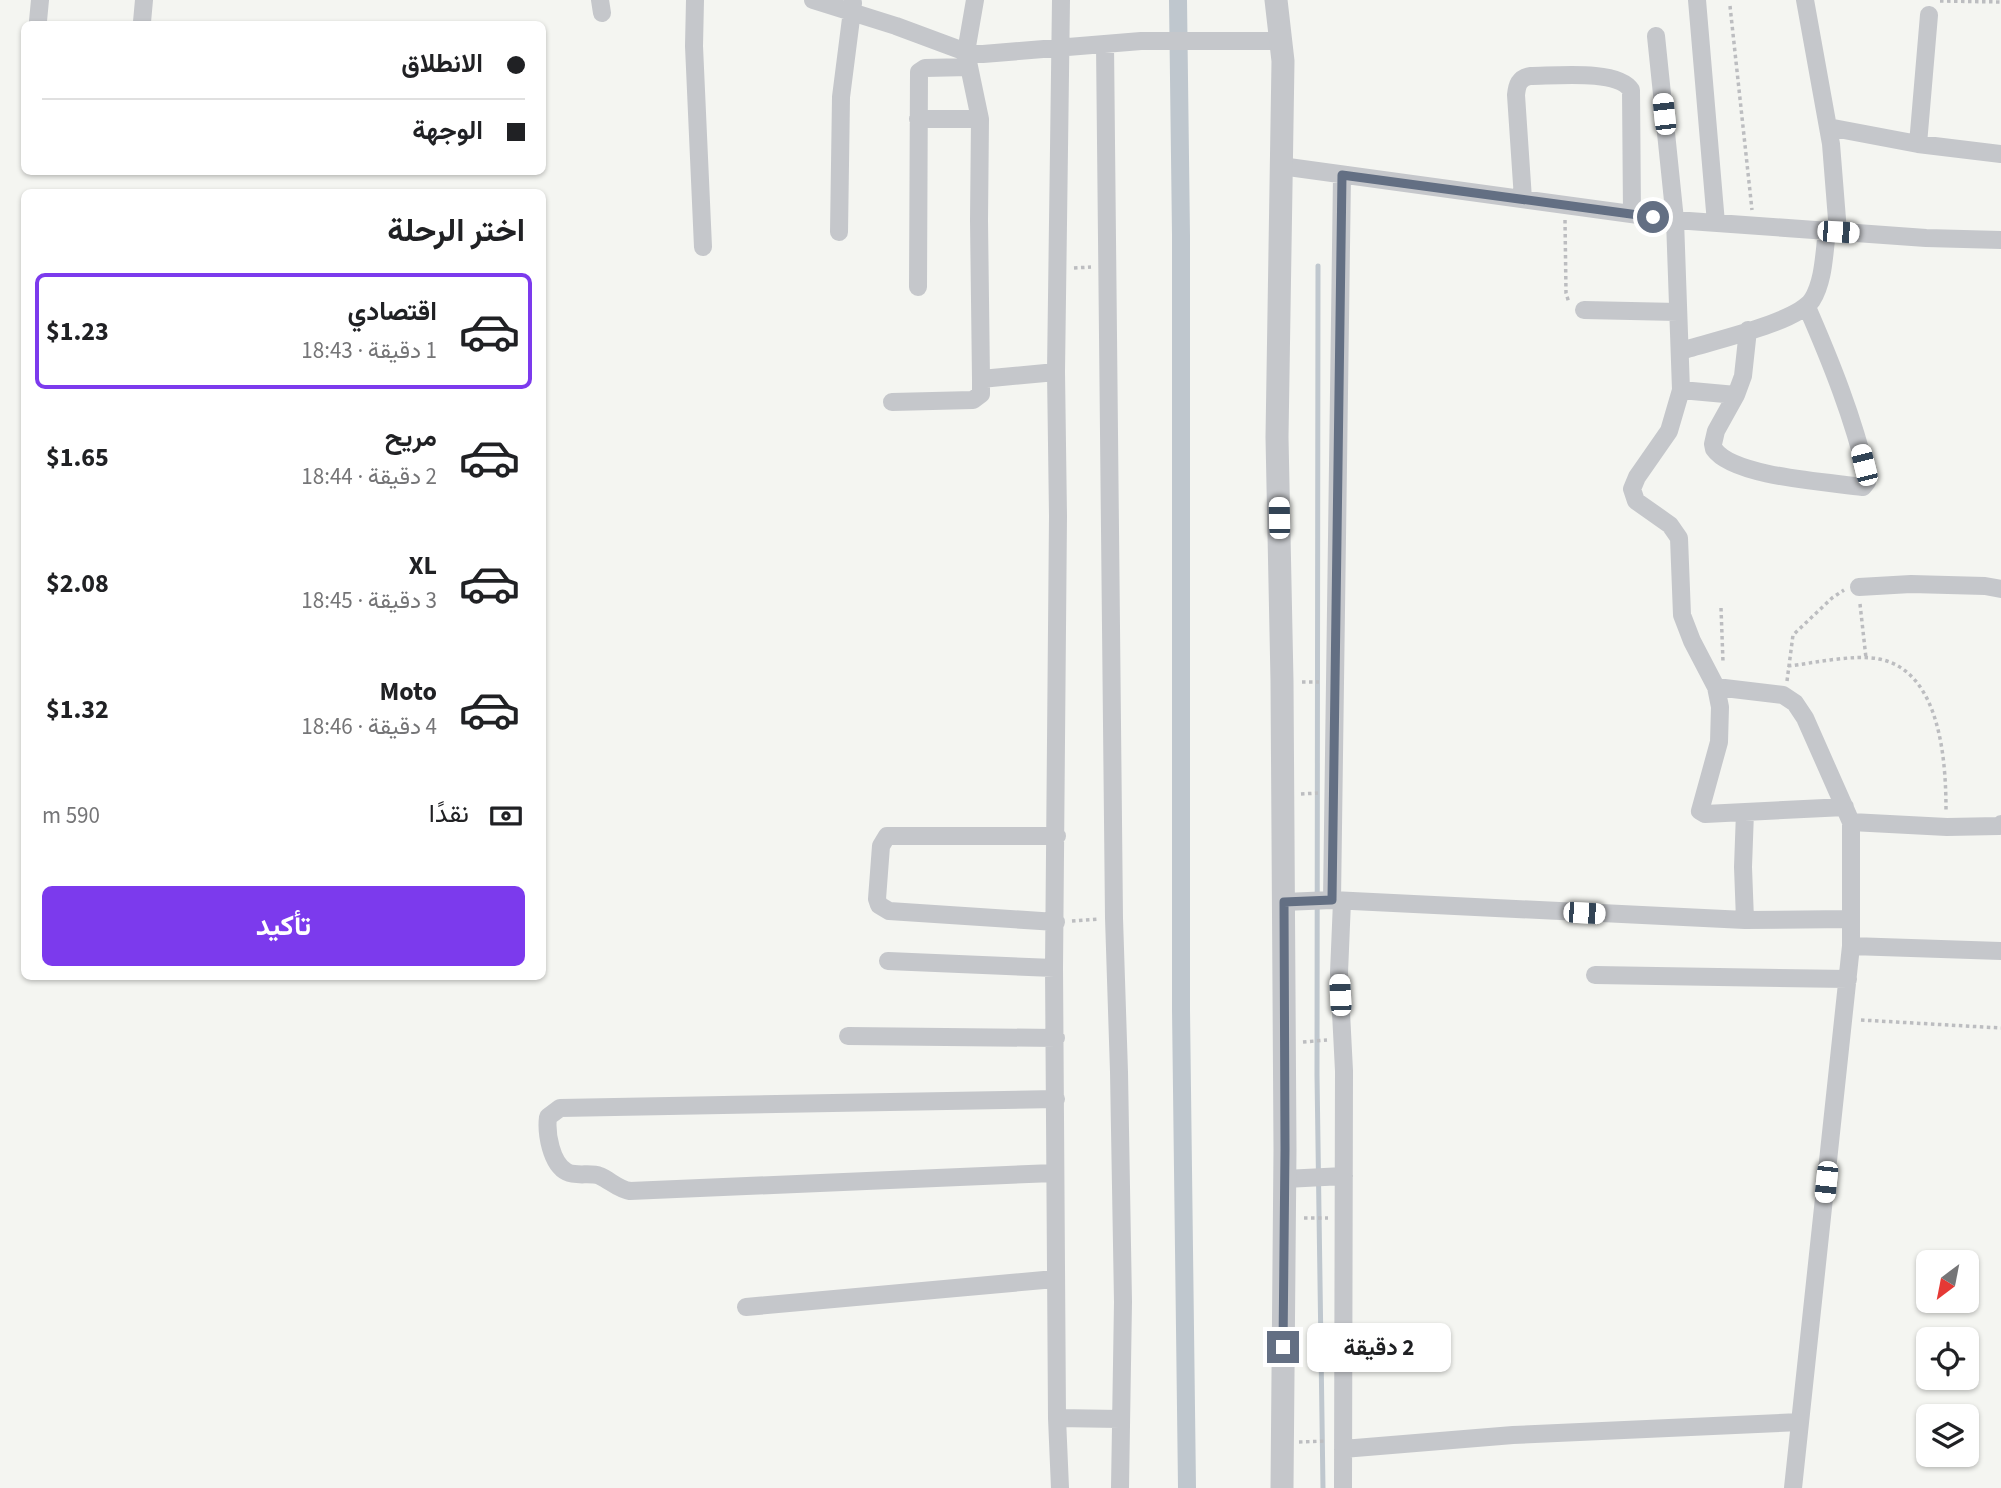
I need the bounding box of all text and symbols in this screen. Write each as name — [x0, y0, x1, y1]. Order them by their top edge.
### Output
text: الانطلاق — [401, 45, 483, 82]
car — [1652, 92, 1677, 136]
text: الوجهة — [412, 112, 483, 149]
route start — [1637, 201, 1669, 233]
text: اختر الرحلة — [387, 208, 525, 254]
car — [1817, 220, 1860, 244]
text: اقتصادي — [348, 293, 437, 330]
icon: car — [458, 300, 521, 363]
text: $1.23 — [46, 313, 109, 350]
text: 1 دقيقة · 18:43 — [301, 334, 437, 367]
text: مريح — [385, 419, 437, 456]
icon: car — [458, 426, 521, 489]
text: $1.65 — [46, 439, 109, 476]
car — [1849, 442, 1880, 488]
text: 2 دقيقة · 18:44 — [301, 460, 437, 493]
car — [1269, 497, 1290, 539]
text: XL — [409, 547, 437, 584]
icon: car — [458, 552, 521, 615]
text: $2.08 — [46, 565, 109, 602]
text: 3 دقيقة · 18:45 — [301, 584, 437, 617]
text: Moto — [380, 673, 437, 710]
icon: car — [458, 678, 521, 741]
text: $1.32 — [46, 691, 109, 728]
text: 4 دقيقة · 18:46 — [301, 710, 437, 743]
text: نقدًا — [429, 795, 469, 832]
icon: cash — [487, 797, 525, 835]
text: 590 m — [42, 799, 100, 832]
button: تأكيد — [42, 886, 525, 966]
car — [1563, 901, 1606, 925]
car — [1329, 973, 1352, 1017]
car — [1814, 1160, 1839, 1204]
north arrow — [1916, 1250, 1979, 1312]
map controls — [1916, 1250, 1979, 1467]
callout: 2 دقيقة — [1308, 1322, 1451, 1372]
button: locate — [1916, 1327, 1979, 1390]
route end — [1267, 1331, 1299, 1363]
text: 2 دقيقة — [1344, 1331, 1415, 1364]
button: layers — [1916, 1404, 1979, 1467]

